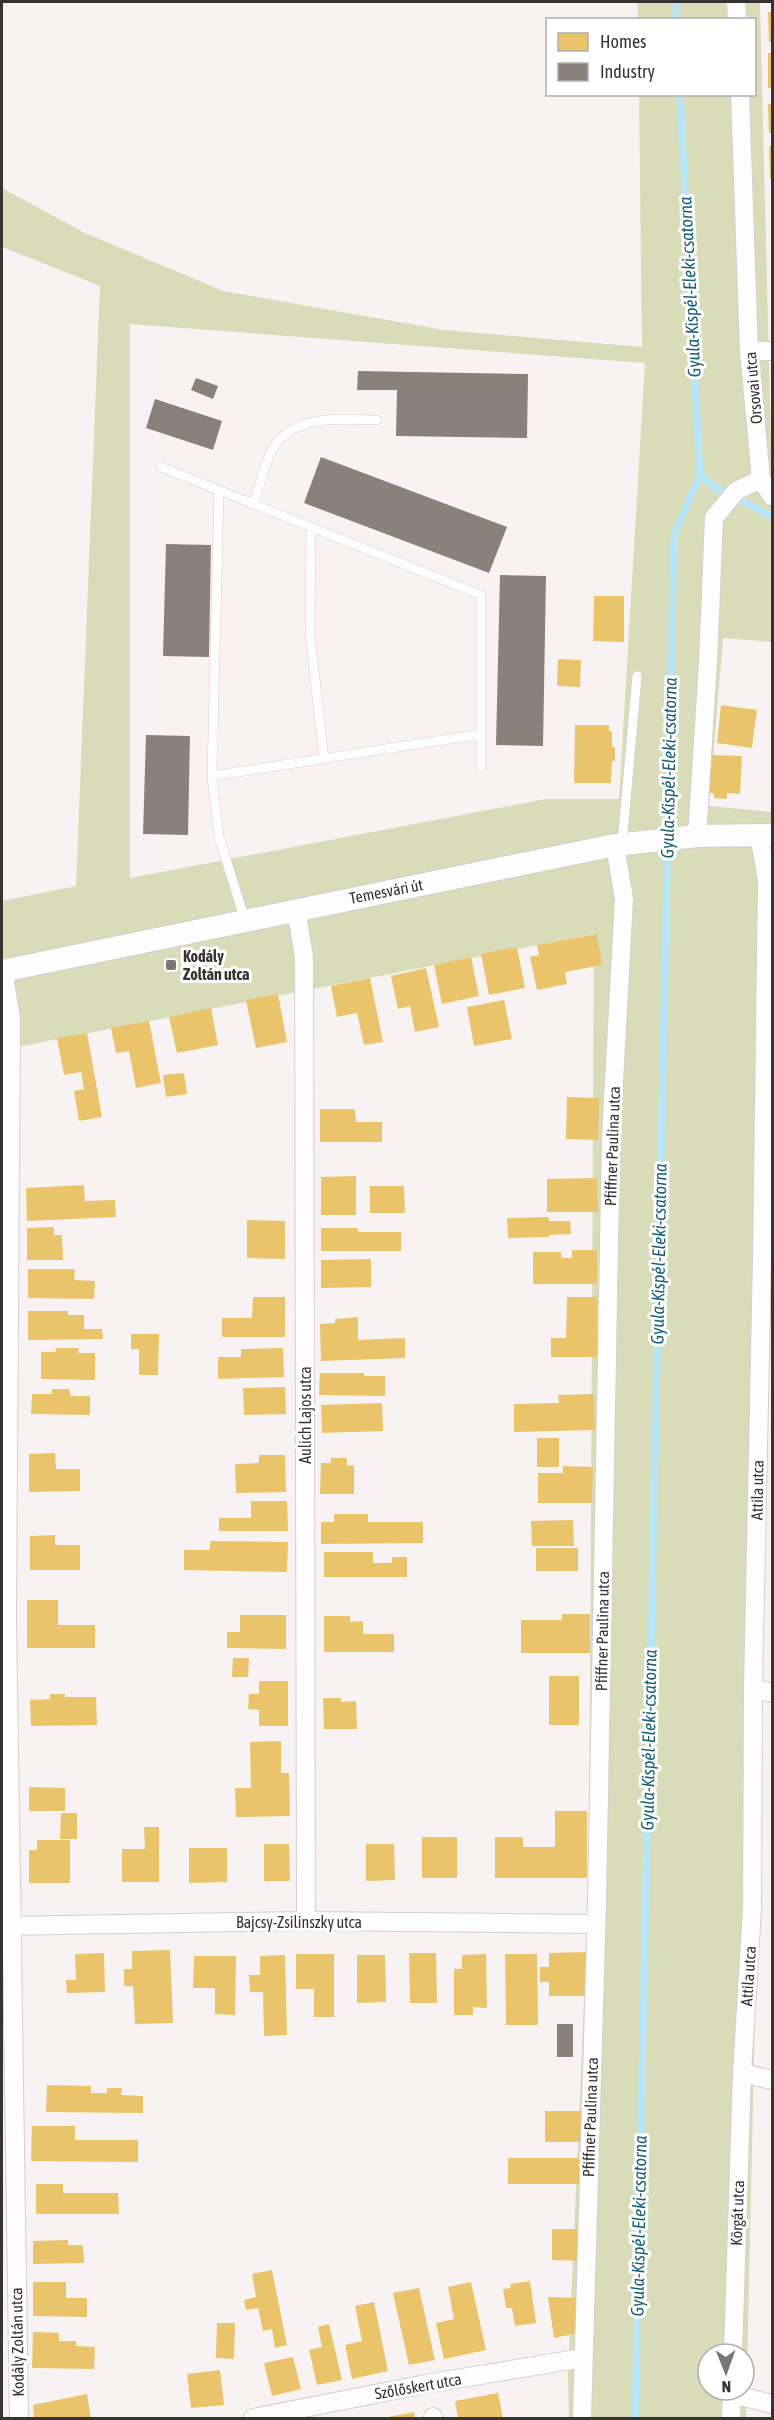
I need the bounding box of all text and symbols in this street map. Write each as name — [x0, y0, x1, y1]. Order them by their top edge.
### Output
legend — [546, 18, 756, 96]
text: Homes — [600, 31, 646, 52]
text: Industry — [600, 61, 655, 82]
water label: Gyula-Kispél-Eleki-csatorna — [674, 195, 705, 378]
street label: Orsovai utca — [741, 351, 765, 425]
water label: Gyula-Kispél-Eleki-csatorna — [656, 677, 681, 859]
street label: Temesvári út — [348, 875, 425, 907]
place label: Kodály Zoltán utca — [183, 947, 250, 983]
marker: Kodály Zoltán utca — [164, 958, 178, 972]
street label: Pfiffner Paulina utca — [601, 1086, 623, 1206]
water label: Gyula-Kispél-Eleki-csatorna — [646, 1163, 671, 1345]
street label: Aulich Lajos utca — [296, 1366, 315, 1464]
street label: Attila utca — [747, 1460, 767, 1520]
street label: Pfiffner Paulina utca — [592, 1571, 612, 1691]
water label: Gyula-Kispél-Eleki-csatorna — [636, 1649, 661, 1831]
street label: Bajcsy-Zsilinszky utca — [236, 1913, 362, 1932]
street label: Attila utca — [737, 1945, 759, 2007]
street label: Pfiffner Paulina utca — [579, 2057, 601, 2177]
water label: Gyula-Kispél-Eleki-csatorna — [626, 2135, 651, 2317]
street label: Körgát utca — [727, 2180, 748, 2246]
street label: Kodály Zoltán utca — [7, 2287, 28, 2397]
north arrow — [696, 2342, 756, 2402]
street label: Szőlőskert utca — [373, 2369, 463, 2403]
text: N — [721, 2378, 731, 2396]

